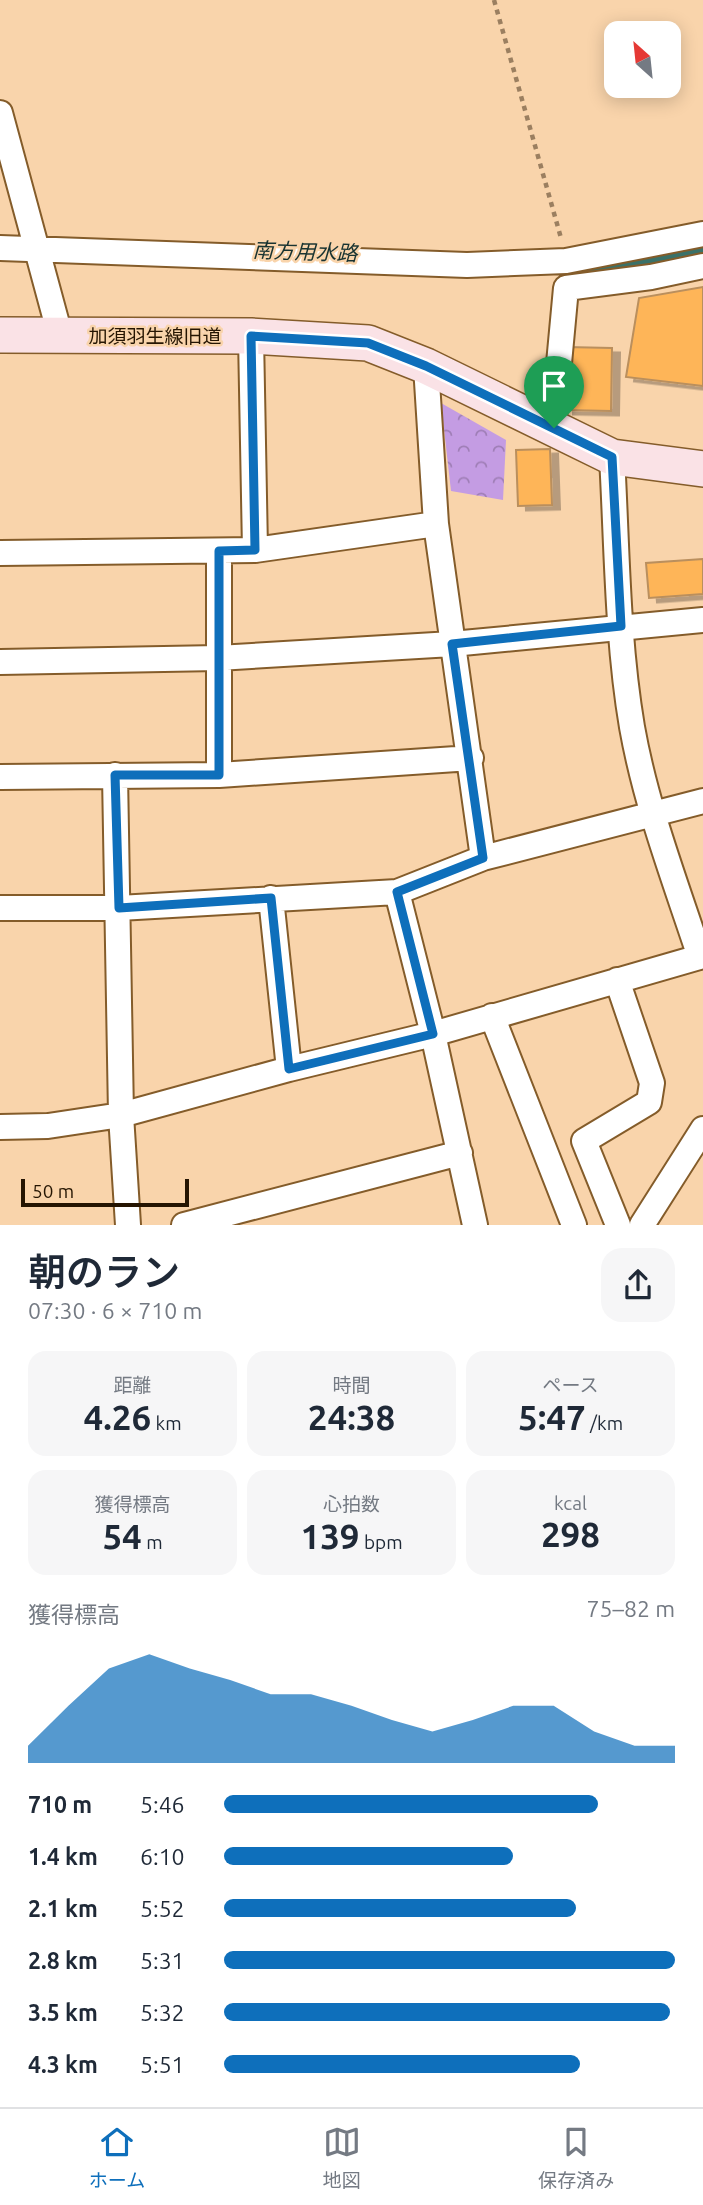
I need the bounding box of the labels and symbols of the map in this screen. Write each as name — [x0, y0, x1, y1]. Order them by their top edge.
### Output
north arrow — [604, 21, 681, 98]
water label: 南方用水路 — [252, 237, 360, 265]
street label: 加須羽生線旧道 — [88, 325, 222, 347]
pin — [524, 356, 584, 428]
scale bar — [21, 1176, 189, 1208]

